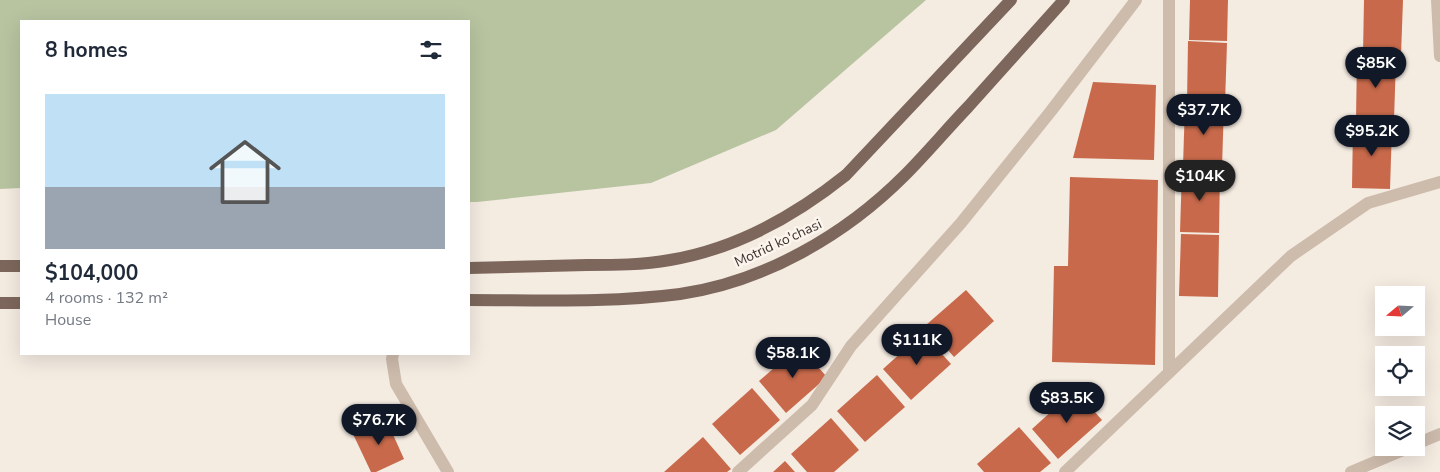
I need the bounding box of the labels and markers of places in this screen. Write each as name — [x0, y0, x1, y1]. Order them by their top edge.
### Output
pin: $85K — [1346, 46, 1406, 89]
pin: $37.7K — [1163, 94, 1245, 136]
pin: $95.2K — [1331, 114, 1413, 157]
pin: $104K — [1165, 160, 1235, 202]
pin: $111K — [882, 324, 952, 366]
pin: $58.1K — [752, 336, 834, 379]
pin: $83.5K — [1026, 382, 1108, 424]
pin: $76.7K — [338, 404, 420, 446]

